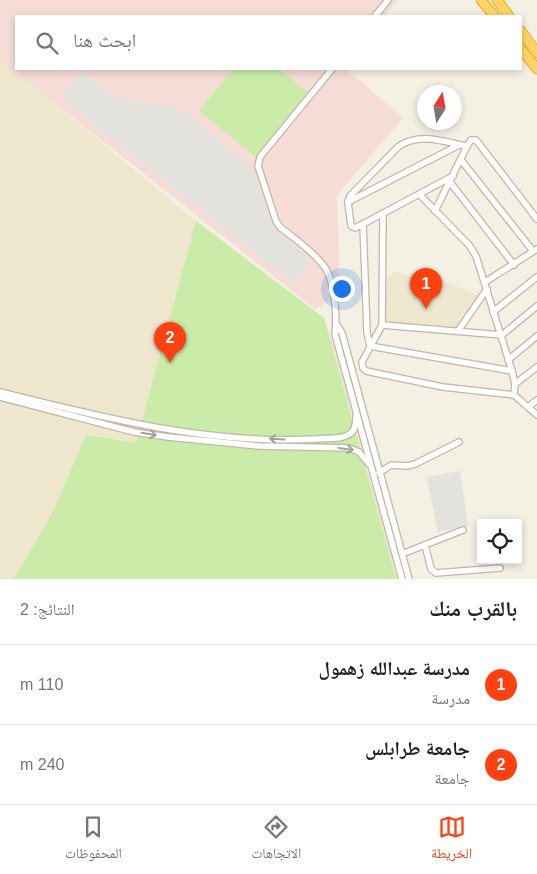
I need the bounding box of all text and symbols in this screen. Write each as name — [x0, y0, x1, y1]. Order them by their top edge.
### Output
search box — [15, 15, 522, 70]
icon: search — [33, 29, 61, 57]
text: ابحث هنا — [73, 30, 136, 51]
north arrow — [417, 85, 462, 130]
pin: 1 — [410, 268, 442, 309]
your location — [329, 276, 355, 302]
pin: 2 — [154, 322, 186, 363]
one-way arrow — [141, 430, 157, 440]
one-way arrow — [269, 435, 285, 444]
one-way arrow — [337, 444, 353, 454]
map controls — [477, 519, 522, 564]
button: locate — [477, 519, 522, 564]
text: بالقرب منك — [429, 597, 517, 620]
text: النتائج: 2 — [20, 601, 75, 618]
text: مدرسة عبدالله زهمول — [319, 658, 470, 679]
text: 110 m — [20, 676, 63, 693]
text: 1 — [497, 676, 505, 693]
text: مدرسة — [431, 690, 470, 707]
text: جامعة طرابلس — [365, 738, 470, 759]
text: 240 m — [20, 756, 64, 773]
text: 2 — [497, 756, 505, 773]
text: جامعة — [435, 770, 470, 787]
tab: المحفوظات — [65, 813, 122, 867]
tab: الاتجاهات — [252, 813, 301, 867]
tab: الخريطة — [431, 813, 472, 867]

